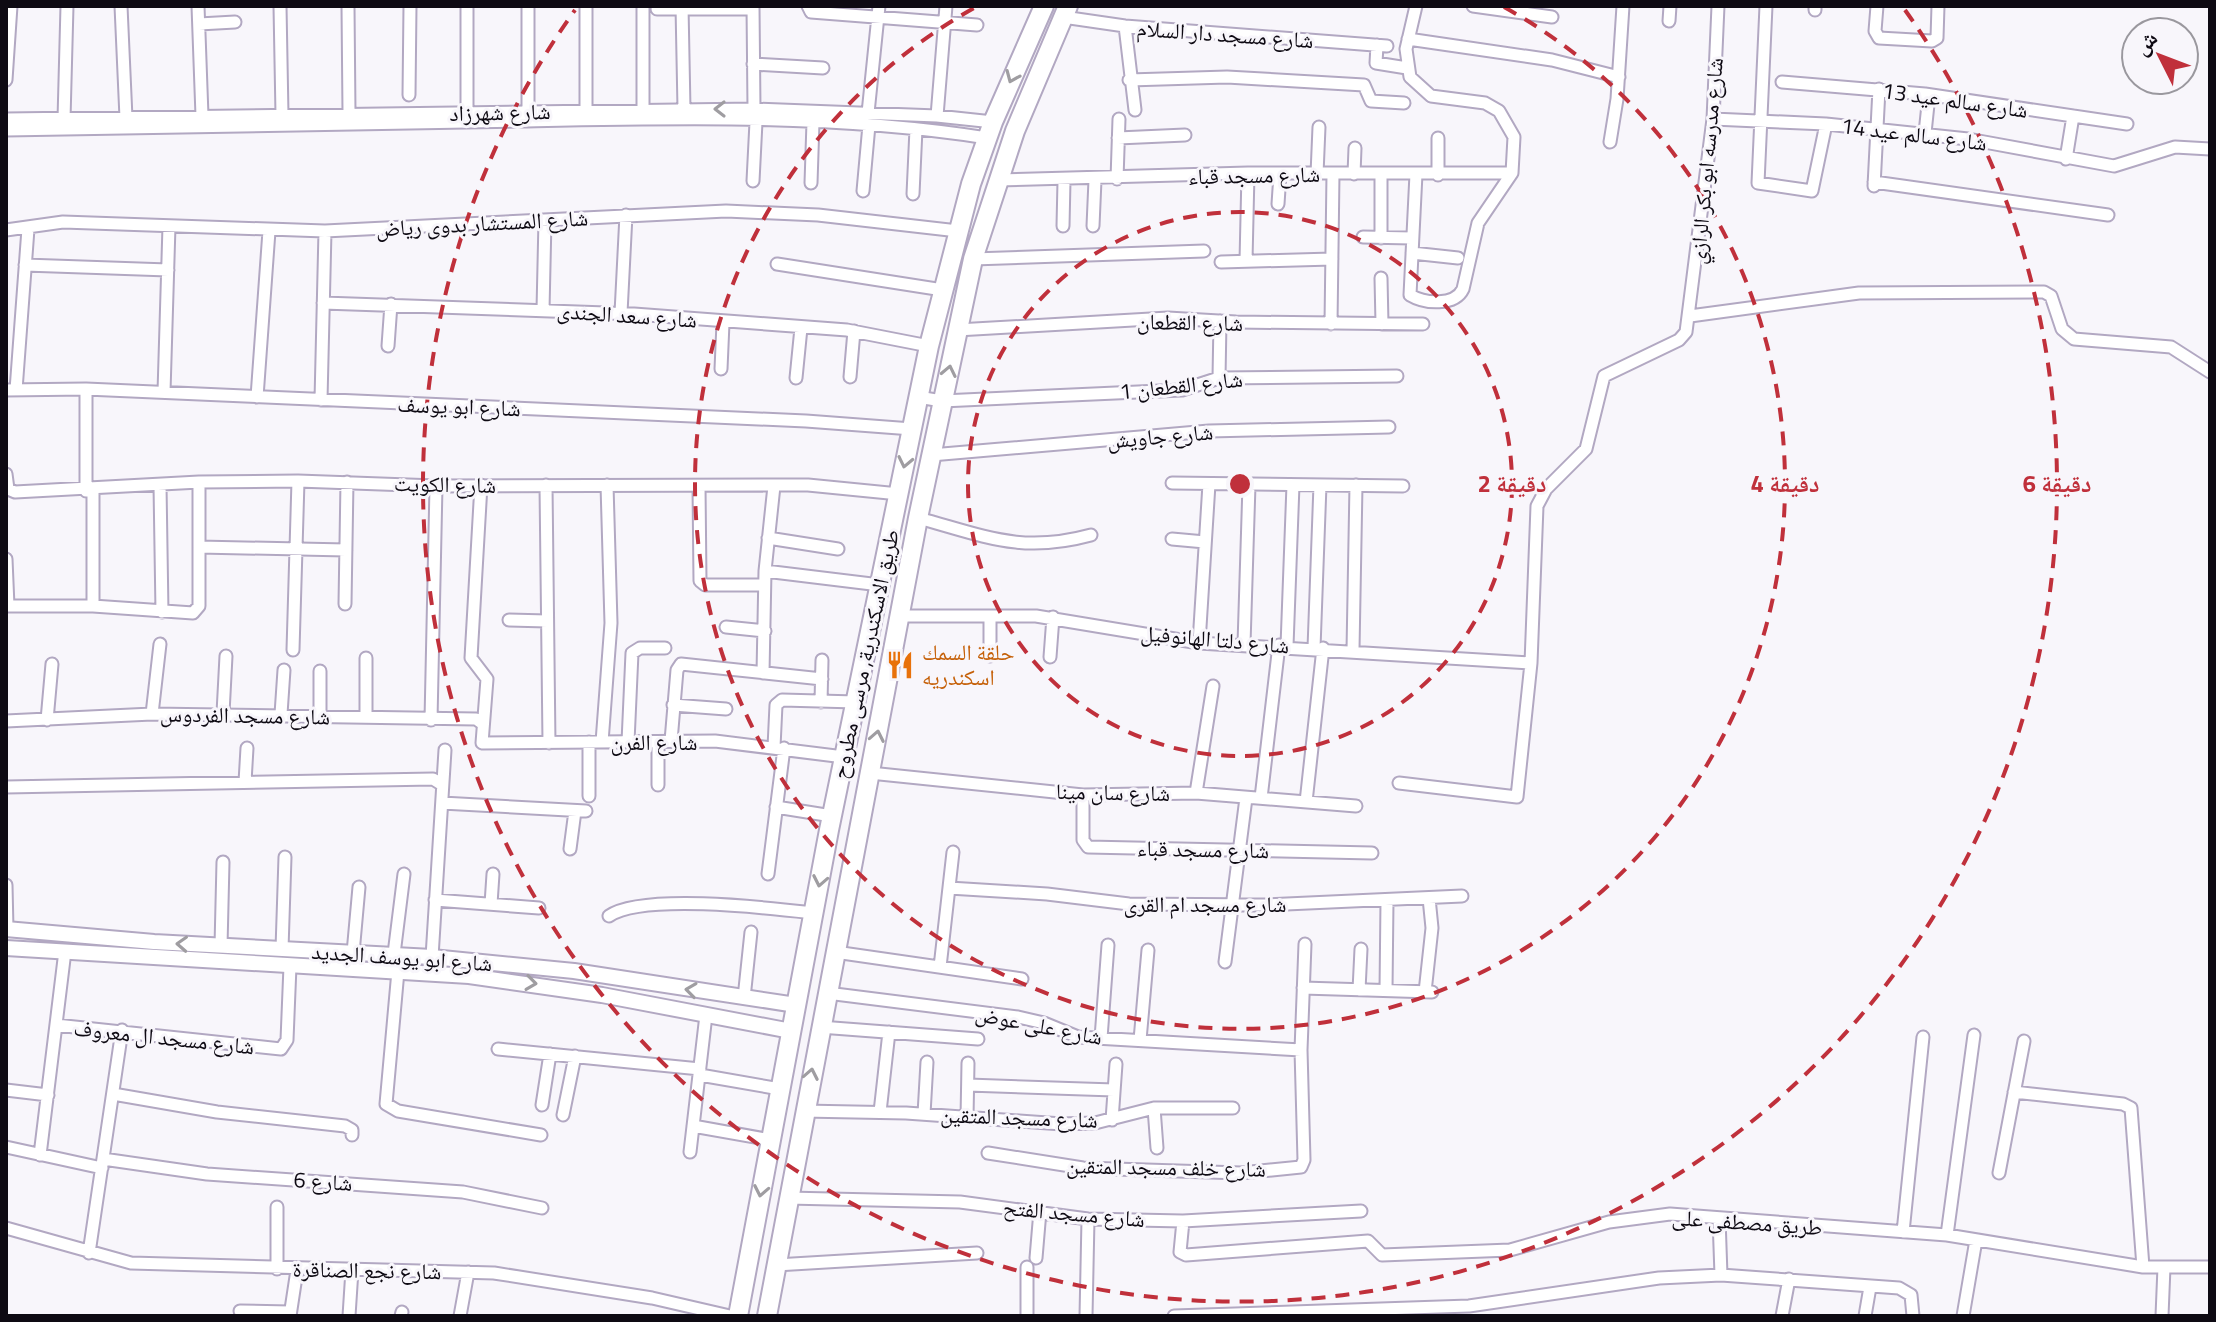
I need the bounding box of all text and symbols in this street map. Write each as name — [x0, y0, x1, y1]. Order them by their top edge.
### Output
street label: شارع مسجد دار السلام — [1135, 11, 1315, 57]
north arrow — [2120, 16, 2200, 96]
text: ش — [2125, 23, 2166, 63]
street label: شارع مدرسه ابو بكر الرازي — [1680, 56, 1733, 266]
one-way arrow — [1006, 69, 1022, 83]
street label: شارع سالم عيد 13 — [1880, 73, 2030, 127]
street label: شارع شهرزاد — [449, 94, 551, 130]
one-way arrow — [713, 100, 726, 118]
street label: شارع سالم عيد 14 — [1839, 108, 1989, 160]
street label: شارع مسجد قباء — [1188, 157, 1320, 193]
street label: شارع المستشار بدوى رياض — [375, 200, 589, 246]
street label: شارع سعد الجندى — [556, 293, 698, 337]
street label: شارع القطعان — [1136, 304, 1244, 340]
street label: شارع القطعان 1 — [1118, 362, 1244, 408]
one-way arrow — [939, 365, 956, 378]
street label: شارع ابو يوسف — [397, 387, 521, 425]
street label: شارع جاويش — [1106, 414, 1214, 458]
one-way arrow — [897, 454, 914, 468]
text: 2 دقيقة — [1477, 465, 1547, 501]
text: 4 دقيقة — [1750, 465, 1820, 501]
text: 6 دقيقة — [2022, 465, 2092, 501]
street label: شارع الكويت — [393, 466, 497, 502]
centre of rings — [1226, 470, 1254, 498]
street label: طريق الاسكندرية, مرسى مطروح — [822, 526, 908, 782]
street label: شارع دلتا الهانوفيل — [1139, 616, 1291, 662]
place label: حلقة السمك اسكندريه — [922, 635, 1014, 694]
restaurant icon: حلقة السمك اسكندريه — [885, 650, 915, 680]
street label: شارع مسجد الفردوس — [160, 697, 330, 733]
street label: شارع الفرن — [611, 725, 697, 759]
one-way arrow — [868, 730, 885, 743]
street label: شارع سان مينا — [1056, 774, 1170, 810]
street label: شارع مسجد قباء — [1137, 831, 1269, 867]
one-way arrow — [812, 874, 829, 888]
street label: شارع مسجد ام القرى — [1124, 887, 1286, 921]
street label: شارع ابو يوسف الجديد — [310, 934, 494, 980]
one-way arrow — [175, 935, 188, 952]
one-way arrow — [524, 974, 537, 991]
one-way arrow — [684, 982, 698, 999]
street label: شارع على عوض — [973, 996, 1105, 1054]
street label: شارع مسجد ال معروف — [72, 1011, 256, 1063]
one-way arrow — [801, 1067, 818, 1081]
street label: شارع مسجد المتقين — [940, 1097, 1098, 1137]
street label: شارع خلف مسجد المتقين — [1066, 1148, 1266, 1186]
street label: شارع 6 — [292, 1162, 354, 1200]
one-way arrow — [753, 1184, 770, 1198]
street label: شارع مسجد الفتح — [1002, 1190, 1146, 1236]
street label: طريق مصطفى على — [1670, 1200, 1824, 1244]
street label: شارع نجع الصناقرة — [292, 1252, 442, 1288]

